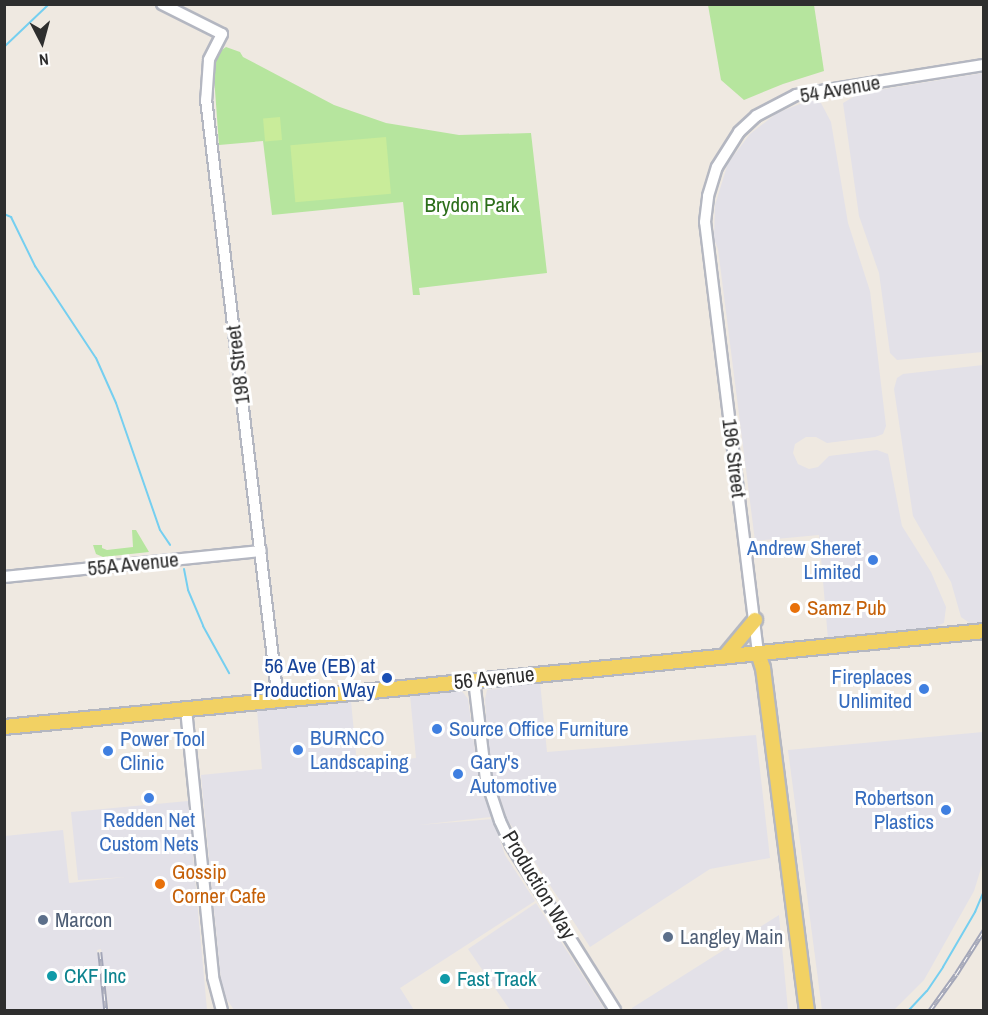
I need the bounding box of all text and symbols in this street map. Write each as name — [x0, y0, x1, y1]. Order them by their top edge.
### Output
north arrow — [12, 12, 72, 72]
text: N — [38, 48, 50, 71]
street label: 54 Avenue — [797, 69, 883, 109]
park label: Brydon Park — [425, 192, 519, 218]
street label: 198 Street — [221, 324, 255, 406]
street label: 196 Street — [717, 417, 751, 499]
place label: Andrew Sheret Limited — [747, 535, 861, 585]
street label: 55A Avenue — [85, 547, 181, 581]
marker: Andrew Sheret Limited — [866, 553, 880, 567]
place label: Samz Pub — [807, 595, 886, 621]
marker: Samz Pub — [788, 601, 802, 615]
place label: 56 Ave (EB) at Production Way — [253, 653, 375, 703]
street label: 56 Avenue — [452, 661, 536, 695]
place label: Fireplaces Unlimited — [832, 664, 912, 714]
marker: 56 Ave (EB) at Production Way — [380, 671, 394, 685]
marker: Fireplaces Unlimited — [917, 682, 931, 696]
place label: Source Office Furniture — [449, 716, 629, 742]
marker: Source Office Furniture — [430, 722, 444, 736]
place label: BURNCO Landscaping — [310, 725, 409, 775]
place label: Power Tool Clinic — [120, 726, 205, 776]
marker: BURNCO Landscaping — [291, 743, 305, 757]
marker: Power Tool Clinic — [101, 744, 115, 758]
place label: Gary's Automotive — [470, 749, 557, 799]
marker: Gary's Automotive — [451, 767, 465, 781]
place label: Robertson Plastics — [855, 785, 934, 835]
marker: Redden Net Custom Nets — [142, 791, 156, 805]
marker: Robertson Plastics — [939, 803, 953, 817]
place label: Redden Net Custom Nets — [99, 807, 199, 857]
street label: Production Way — [497, 826, 581, 944]
place label: Gossip Corner Cafe — [172, 859, 266, 909]
marker: Gossip Corner Cafe — [153, 877, 167, 891]
place label: Marcon — [55, 907, 112, 933]
marker: Marcon — [36, 913, 50, 927]
place label: Langley Main — [680, 924, 783, 950]
marker: Langley Main — [661, 930, 675, 944]
place label: CKF Inc — [64, 963, 126, 989]
place label: Fast Track — [457, 966, 537, 992]
marker: CKF Inc — [45, 969, 59, 983]
marker: Fast Track — [438, 972, 452, 986]

